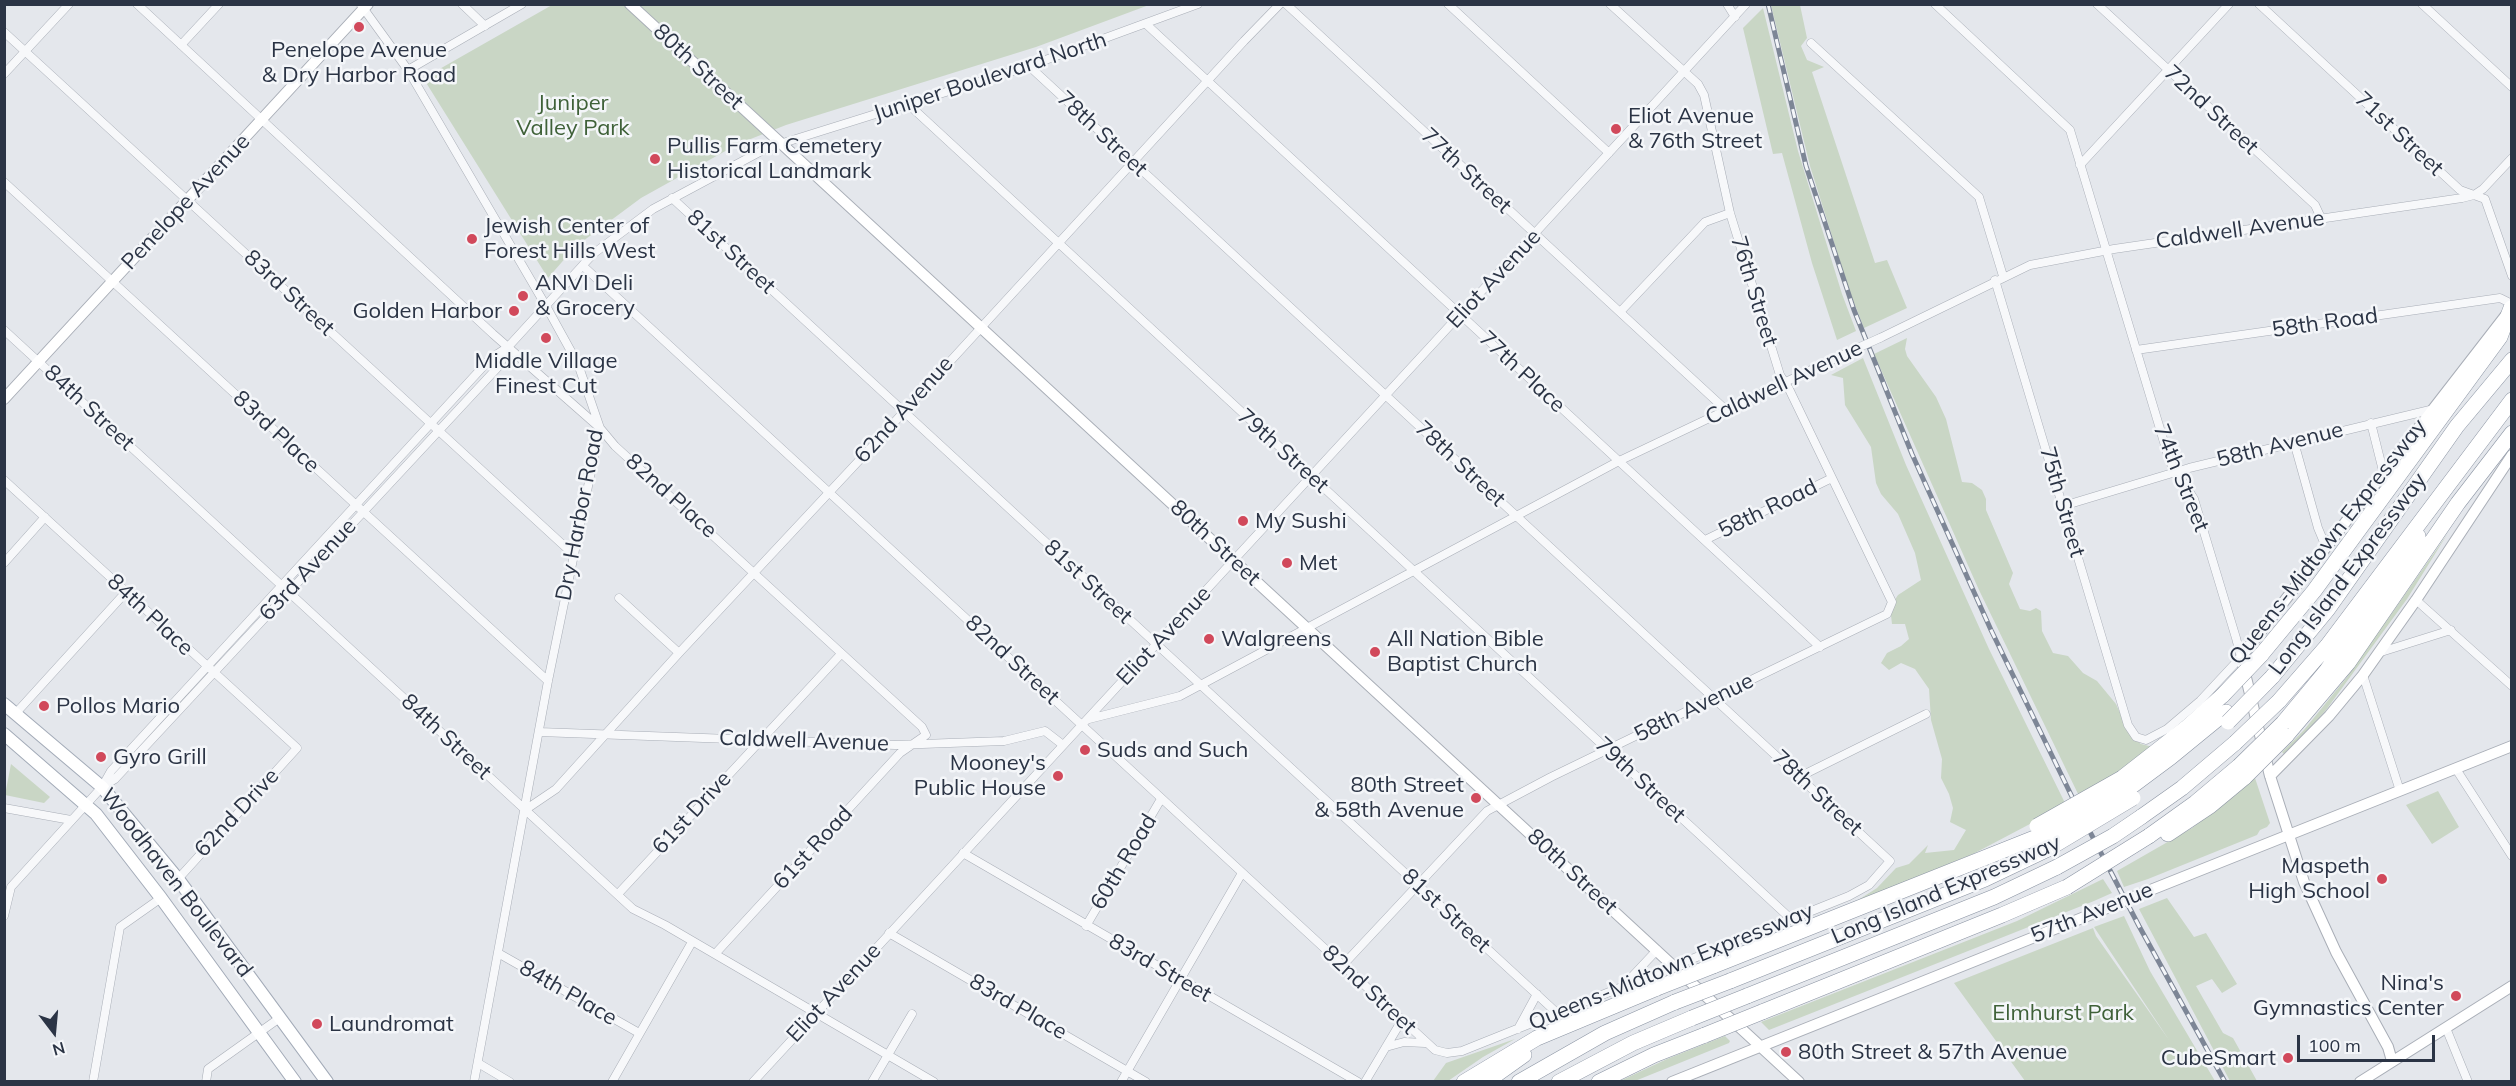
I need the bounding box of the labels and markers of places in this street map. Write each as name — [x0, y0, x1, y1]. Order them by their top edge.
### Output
marker: Penelope Avenue & Dry Harbor Road — [352, 20, 366, 34]
place label: Penelope Avenue & Dry Harbor Road — [262, 37, 456, 88]
place label: Eliot Avenue & 76th Street — [1628, 103, 1762, 154]
marker: Eliot Avenue & 76th Street — [1609, 122, 1623, 136]
place label: Pullis Farm Cemetery Historical Landmark — [667, 133, 882, 184]
marker: Pullis Farm Cemetery Historical Landmark — [648, 152, 662, 166]
place label: Jewish Center of Forest Hills West — [484, 213, 655, 264]
marker: Jewish Center of Forest Hills West — [465, 232, 479, 246]
place label: ANVI Deli & Grocery — [535, 270, 635, 322]
marker: ANVI Deli & Grocery — [516, 289, 530, 303]
place label: Golden Harbor — [353, 298, 502, 324]
marker: Golden Harbor — [507, 304, 521, 318]
marker: Middle Village Finest Cut — [539, 331, 553, 345]
place label: Middle Village Finest Cut — [475, 348, 617, 400]
place label: My Sushi — [1255, 508, 1347, 534]
marker: My Sushi — [1236, 514, 1250, 528]
place label: Met — [1299, 550, 1338, 576]
marker: Met — [1280, 556, 1294, 570]
place label: Walgreens — [1221, 626, 1331, 652]
place label: All Nation Bible Baptist Church — [1387, 626, 1544, 678]
marker: Walgreens — [1202, 632, 1216, 646]
marker: All Nation Bible Baptist Church — [1368, 645, 1382, 659]
place label: Pollos Mario — [56, 693, 180, 719]
marker: Pollos Mario — [37, 699, 51, 713]
place label: Suds and Such — [1097, 737, 1248, 763]
marker: Suds and Such — [1078, 743, 1092, 757]
place label: Gyro Grill — [113, 744, 207, 770]
marker: Gyro Grill — [94, 750, 108, 764]
place label: Mooney's Public House — [914, 750, 1046, 802]
marker: Mooney's Public House — [1051, 769, 1065, 783]
place label: 80th Street & 58th Avenue — [1314, 772, 1464, 824]
marker: 80th Street & 58th Avenue — [1469, 791, 1483, 805]
place label: Maspeth High School — [2248, 853, 2370, 904]
marker: Maspeth High School — [2375, 872, 2389, 886]
place label: Nina's Gymnastics Center — [2253, 970, 2444, 1022]
marker: Nina's Gymnastics Center — [2449, 989, 2463, 1003]
place label: Laundromat — [329, 1011, 454, 1037]
marker: Laundromat — [310, 1017, 324, 1031]
place label: 80th Street & 57th Avenue — [1798, 1039, 2067, 1065]
marker: 80th Street & 57th Avenue — [1779, 1045, 1793, 1059]
place label: CubeSmart — [2161, 1045, 2276, 1071]
marker: CubeSmart — [2281, 1051, 2295, 1065]

